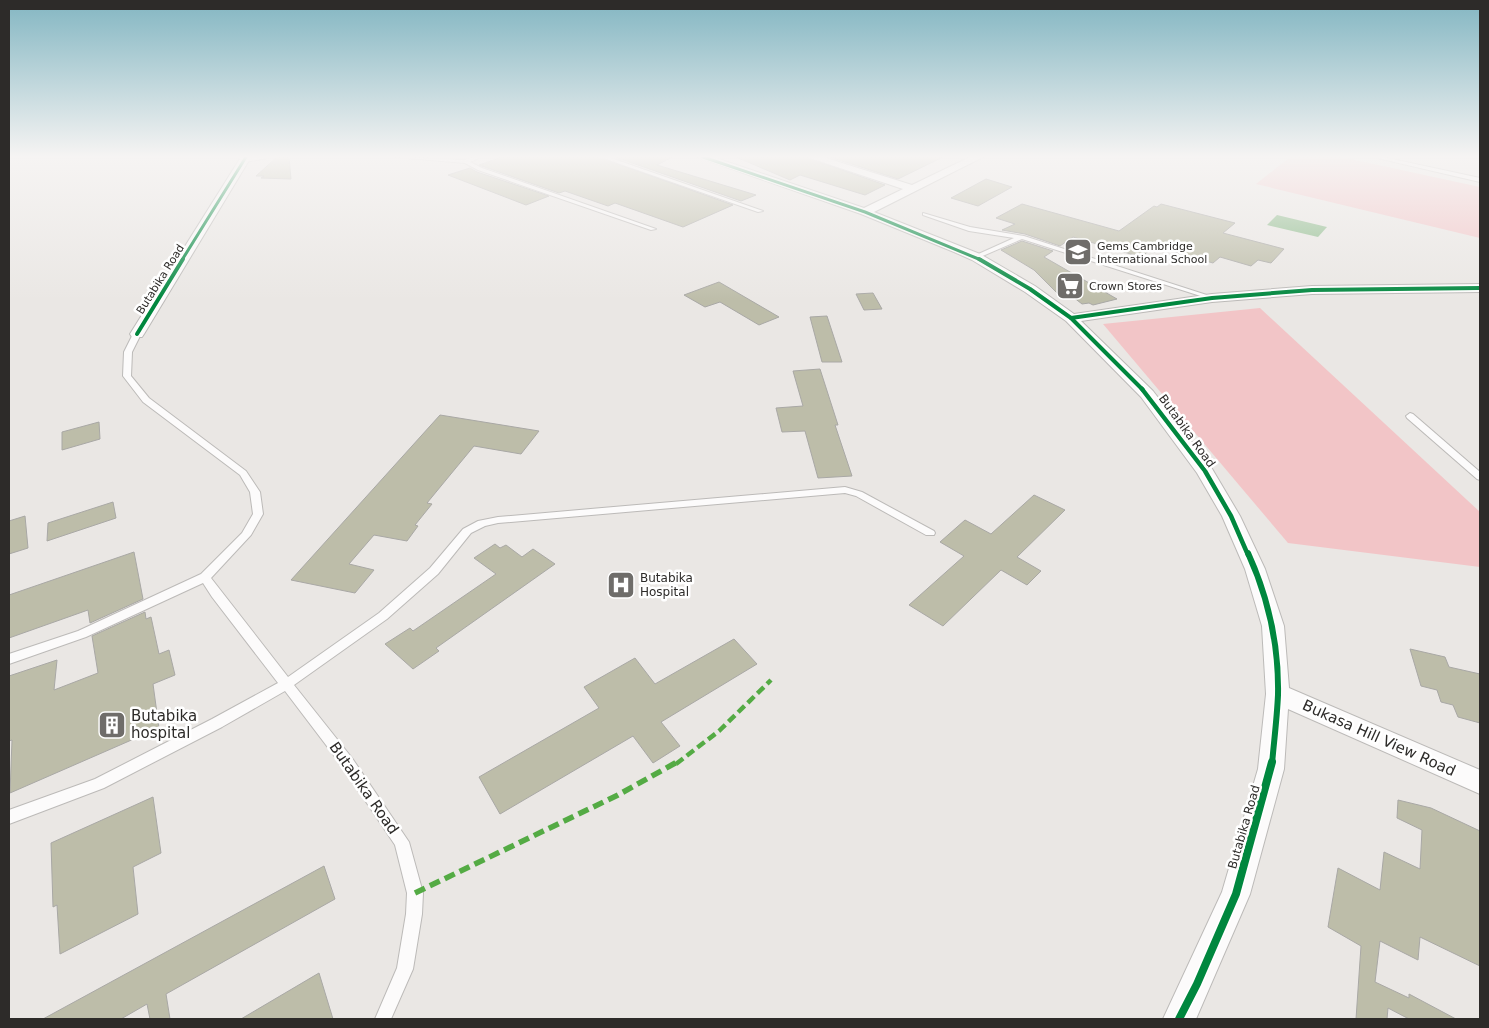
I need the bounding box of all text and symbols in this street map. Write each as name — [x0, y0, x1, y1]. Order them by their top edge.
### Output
school or university icon: Gems Cambridge International School — [1063, 237, 1093, 267]
place label: Gems Cambridge International School — [1097, 240, 1207, 266]
street label: Butabika Road — [134, 242, 187, 316]
supermarket icon: Crown Stores — [1055, 271, 1085, 301]
place label: Crown Stores — [1089, 280, 1162, 293]
street label: Butabika Road — [1156, 392, 1218, 470]
hospital icon: Butabika Hospital — [606, 570, 636, 600]
place label: Butabika Hospital — [640, 571, 693, 599]
street label: Bukasa Hill View Road — [1300, 696, 1458, 780]
place label: Butabika hospital — [131, 707, 197, 742]
building icon: Butabika hospital — [97, 710, 127, 740]
street label: Butabika Road — [325, 738, 403, 838]
street label: Butabika Road — [1225, 783, 1263, 871]

